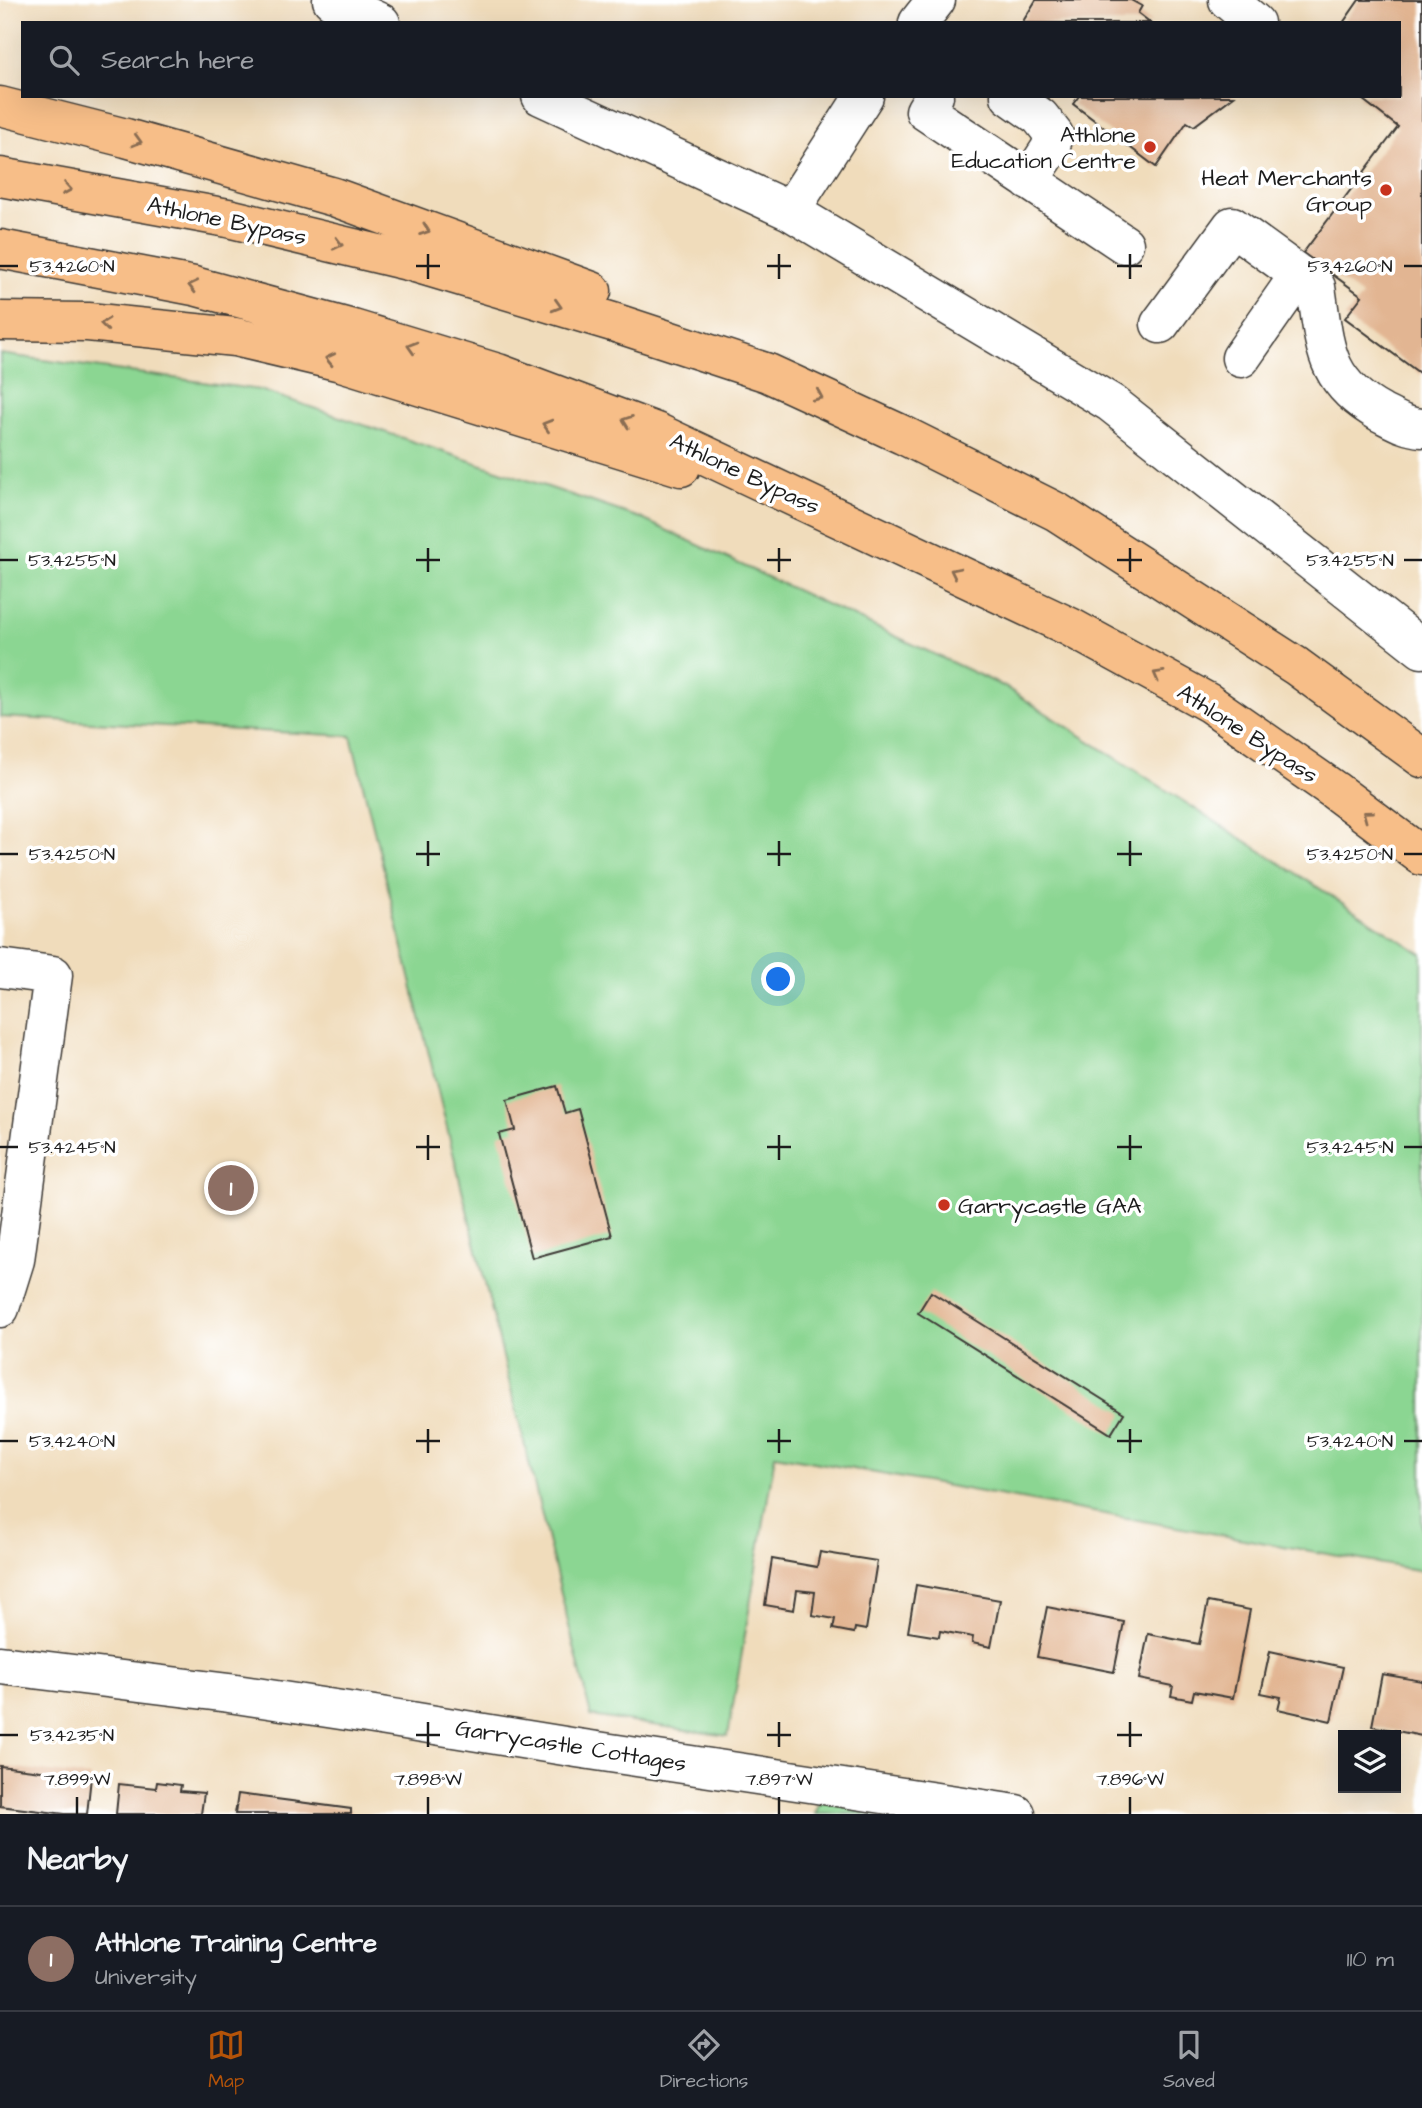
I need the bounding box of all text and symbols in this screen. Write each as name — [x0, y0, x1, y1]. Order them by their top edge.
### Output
search box — [21, 21, 1401, 98]
icon: search — [45, 41, 83, 79]
text: Search here — [101, 42, 254, 78]
place label: Athlone Education Centre — [952, 119, 1136, 177]
one-way arrow — [131, 133, 143, 147]
marker: Athlone Education Centre — [1142, 139, 1158, 155]
place label: Heat Merchants Group — [1201, 162, 1372, 220]
one-way arrow — [61, 180, 73, 195]
marker: Heat Merchants Group — [1378, 182, 1394, 198]
street label: Athlone Bypass — [144, 189, 309, 254]
one-way arrow — [418, 222, 430, 236]
one-way arrow — [332, 236, 344, 250]
text: 53.4260°N — [30, 254, 114, 279]
text: 53.4260°N — [1308, 254, 1392, 279]
one-way arrow — [187, 280, 199, 295]
one-way arrow — [551, 297, 563, 312]
one-way arrow — [100, 317, 111, 332]
one-way arrow — [407, 340, 419, 355]
one-way arrow — [324, 353, 336, 368]
one-way arrow — [811, 388, 823, 402]
one-way arrow — [622, 415, 634, 429]
one-way arrow — [542, 419, 554, 434]
street label: Athlone Bypass — [664, 425, 825, 523]
text: 53.4255°N — [28, 548, 116, 573]
text: 53.4255°N — [1306, 548, 1394, 573]
one-way arrow — [950, 566, 962, 580]
one-way arrow — [1153, 670, 1165, 683]
street label: Athlone Bypass — [1170, 676, 1324, 792]
one-way arrow — [1362, 811, 1375, 823]
text: 53.4250°N — [29, 842, 115, 867]
text: 53.4250°N — [1307, 842, 1393, 867]
your location — [761, 962, 795, 996]
text: 53.4245°N — [28, 1135, 116, 1160]
text: 53.4245°N — [1306, 1135, 1394, 1160]
pin: 1 — [208, 1162, 254, 1214]
place label: Garrycastle GAA — [958, 1190, 1142, 1223]
marker: Garrycastle GAA — [936, 1197, 952, 1213]
text: 53.4240°N — [29, 1429, 115, 1454]
text: 53.4240°N — [1307, 1429, 1393, 1454]
street label: Garrycastle Cottages — [453, 1712, 689, 1781]
text: 53.4235°N — [30, 1723, 114, 1748]
map controls — [1338, 1730, 1401, 1793]
button: layers — [1338, 1730, 1401, 1793]
text: 7.899°W — [44, 1767, 110, 1792]
text: 7.898°W — [394, 1767, 462, 1792]
text: 7.897°W — [745, 1767, 813, 1792]
text: 7.896°W — [1096, 1767, 1164, 1792]
text: Nearby — [28, 1839, 128, 1881]
text: Athlone Training Centre — [95, 1925, 377, 1961]
text: 1 — [50, 1943, 52, 1975]
text: 110 m — [1346, 1943, 1394, 1975]
text: University — [95, 1961, 197, 1993]
tab: Map — [207, 2026, 245, 2095]
tab: Directions — [660, 2026, 748, 2095]
tab: Saved — [1163, 2026, 1215, 2095]

